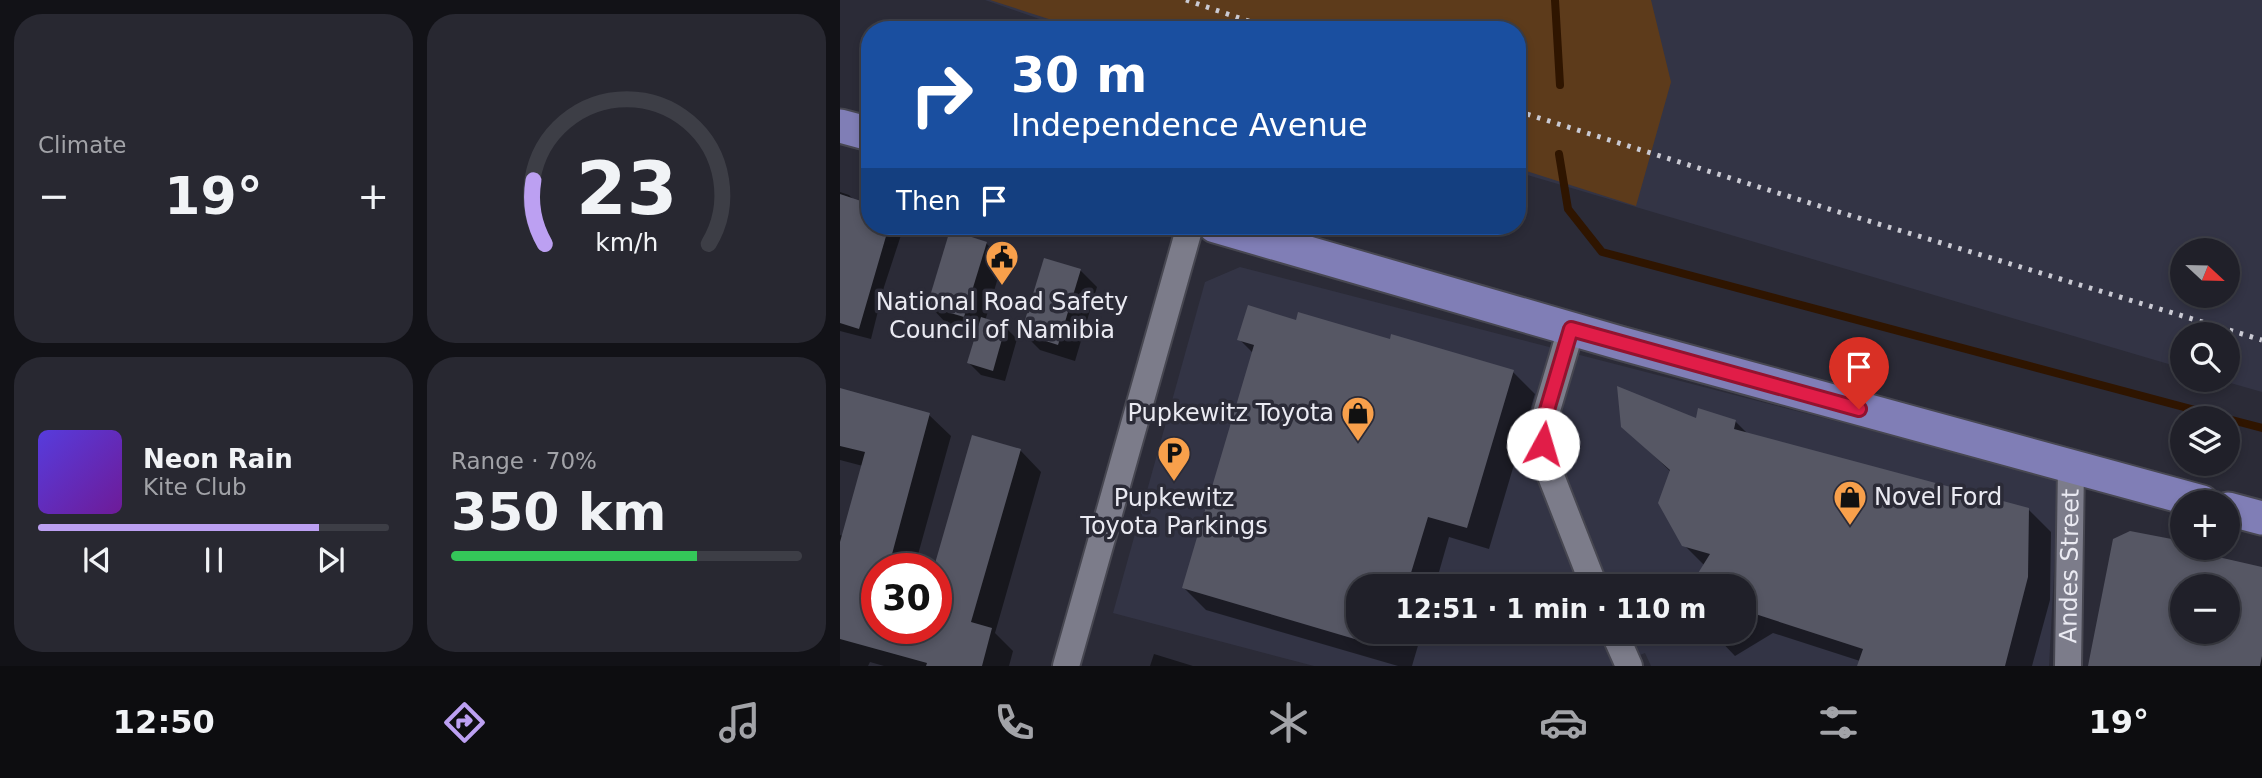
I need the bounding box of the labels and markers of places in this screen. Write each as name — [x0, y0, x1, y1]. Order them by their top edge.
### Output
public building icon: National Road Safety Council of Namibia — [983, 238, 1021, 287]
place label: National Road Safety Council of Namibia — [876, 288, 1128, 344]
pin — [1829, 337, 1889, 409]
shop icon: Pupkewitz Toyota — [1339, 394, 1377, 443]
place label: Pupkewitz Toyota — [1127, 399, 1334, 427]
parking icon: Pupkewitz Toyota Parkings — [1155, 434, 1193, 483]
shop icon: Novel Ford — [1831, 478, 1869, 527]
place label: Novel Ford — [1874, 483, 2002, 511]
place label: Pupkewitz Toyota Parkings — [1079, 484, 1268, 540]

